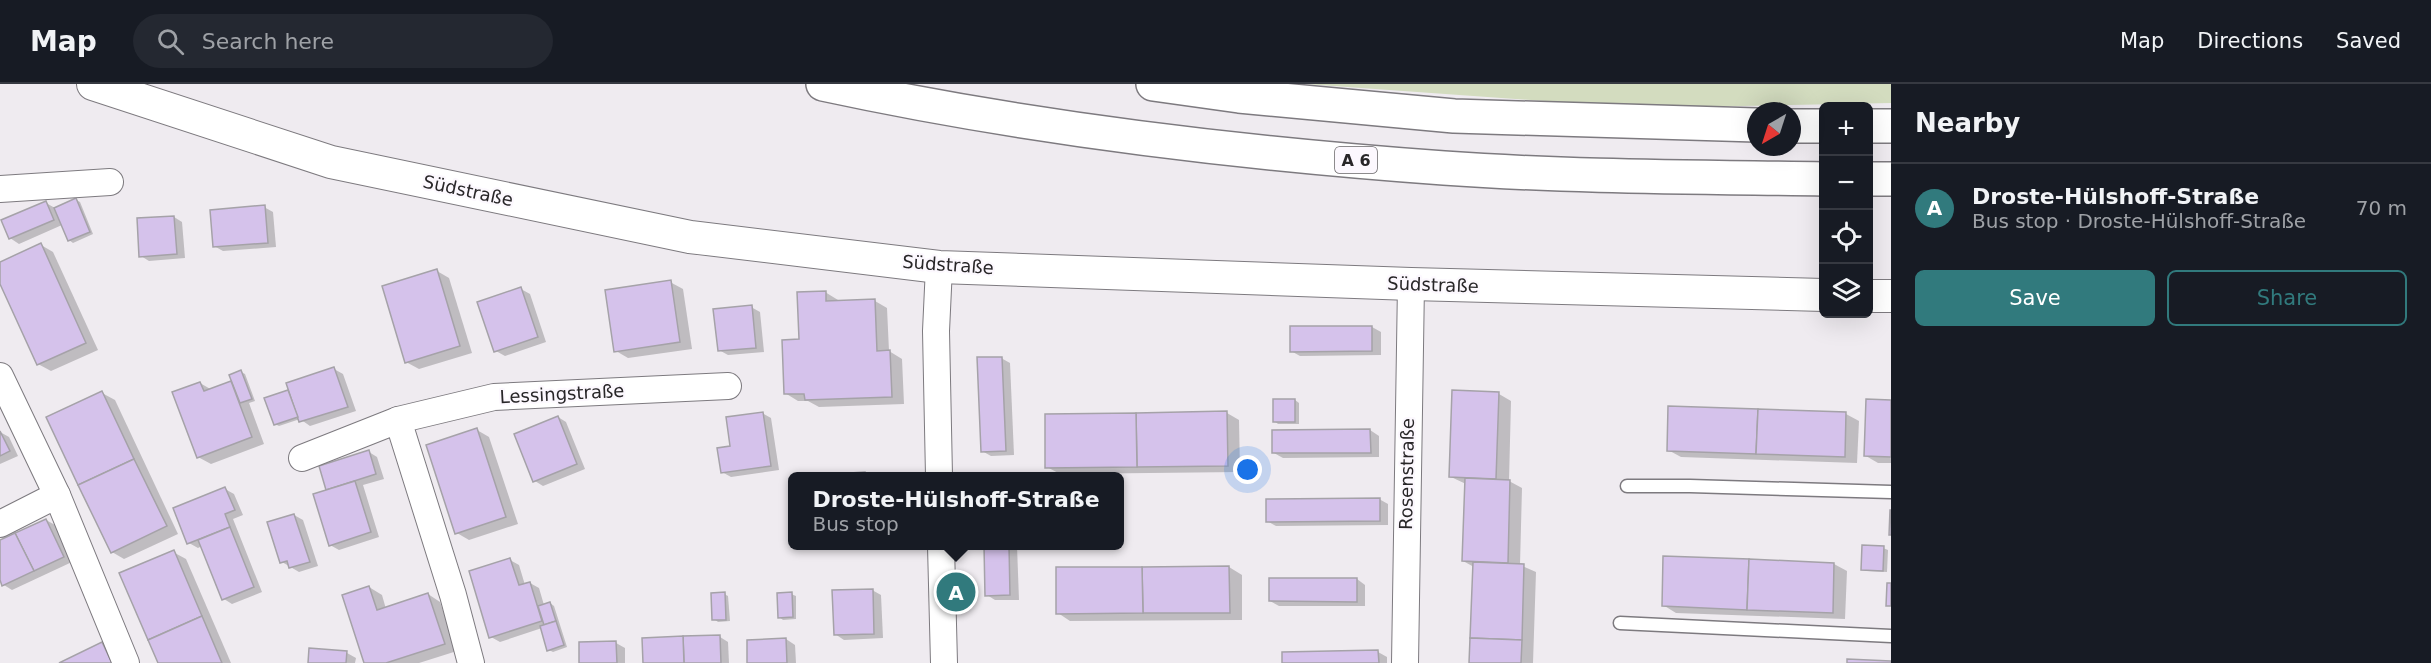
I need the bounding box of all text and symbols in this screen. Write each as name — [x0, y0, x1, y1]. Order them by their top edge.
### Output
search box — [133, 14, 553, 68]
text: Map — [30, 25, 97, 58]
icon: search — [154, 25, 187, 58]
text: Search here — [202, 29, 334, 54]
text: Map — [2120, 29, 2164, 53]
text: Directions — [2197, 29, 2303, 53]
text: Saved — [2336, 29, 2401, 53]
north arrow — [1747, 102, 1801, 156]
map controls — [1819, 102, 1873, 318]
button: + — [1819, 102, 1873, 156]
text: Nearby — [1915, 108, 2020, 138]
road number: A 6 — [1335, 147, 1377, 173]
button: − — [1819, 156, 1873, 210]
street label: Südstraße — [421, 171, 515, 210]
text: Droste-Hülshoff-Straße — [1972, 184, 2259, 209]
text: A — [1927, 196, 1942, 220]
text: 70 m — [2356, 196, 2407, 220]
text: Bus stop · Droste-Hülshoff-Straße — [1972, 209, 2306, 233]
button: locate — [1819, 210, 1873, 264]
street label: Südstraße — [902, 251, 994, 278]
button: layers — [1819, 264, 1873, 318]
button: Save — [1915, 270, 2155, 326]
button: Share — [2167, 270, 2407, 326]
street label: Südstraße — [1387, 272, 1479, 297]
street label: Lessingstraße — [499, 380, 625, 407]
street label: Rosenstraße — [1395, 418, 1418, 530]
your location — [1233, 455, 1262, 484]
popup — [788, 472, 1124, 550]
text: Droste-Hülshoff-Straße — [812, 487, 1100, 512]
text: Bus stop — [812, 512, 899, 536]
pin: A — [936, 570, 976, 614]

